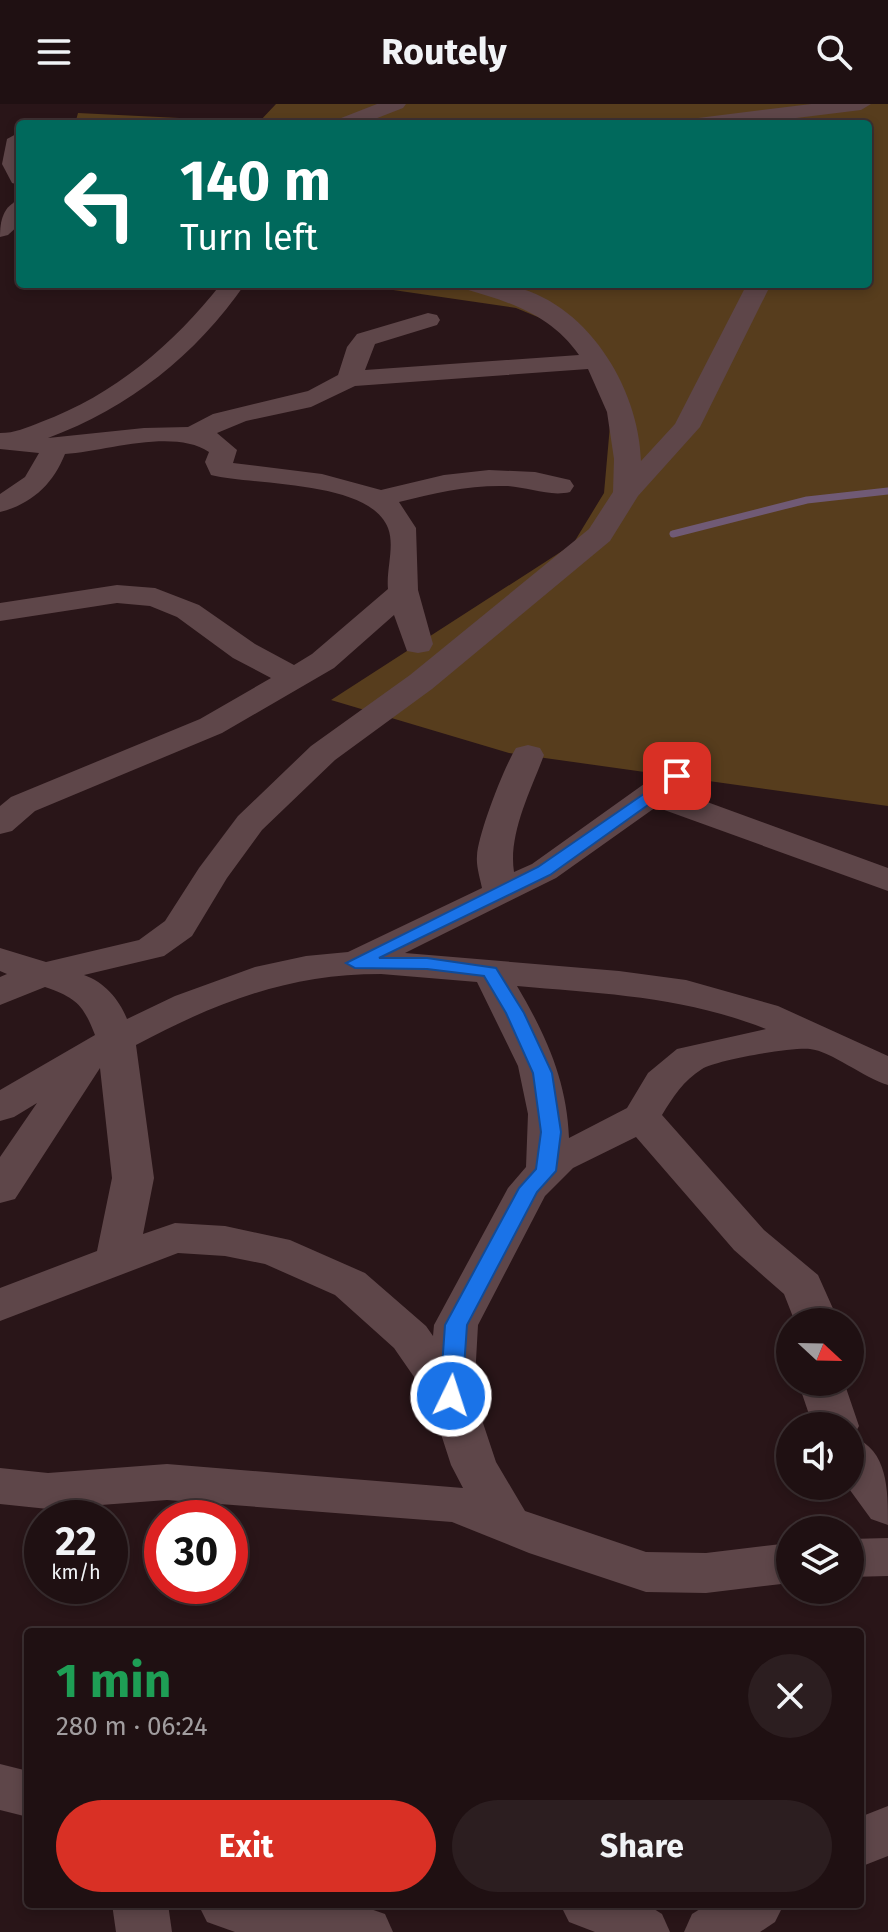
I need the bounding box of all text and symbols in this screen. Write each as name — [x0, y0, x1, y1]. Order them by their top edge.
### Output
icon: menu — [32, 30, 76, 74]
text: Routely — [381, 30, 507, 74]
icon: search — [812, 30, 856, 74]
text: 140 m — [180, 148, 331, 215]
icon: left — [48, 152, 152, 256]
text: Turn left — [180, 216, 318, 260]
pin — [643, 742, 711, 810]
icon: arrive — [655, 754, 699, 798]
north arrow — [776, 1308, 864, 1396]
map controls — [776, 1308, 864, 1604]
position arrow — [409, 1354, 493, 1438]
button: sound — [776, 1412, 864, 1500]
speed limit sign: 30 — [144, 1500, 248, 1604]
button: layers — [776, 1516, 864, 1604]
text: 22 — [55, 1518, 97, 1566]
text: km/h — [51, 1560, 101, 1584]
text: 1 min — [56, 1652, 171, 1710]
button: close — [748, 1654, 832, 1738]
text: 280 m · 06:24 — [56, 1711, 208, 1742]
button: Exit — [56, 1800, 436, 1892]
button: Share — [452, 1800, 832, 1892]

